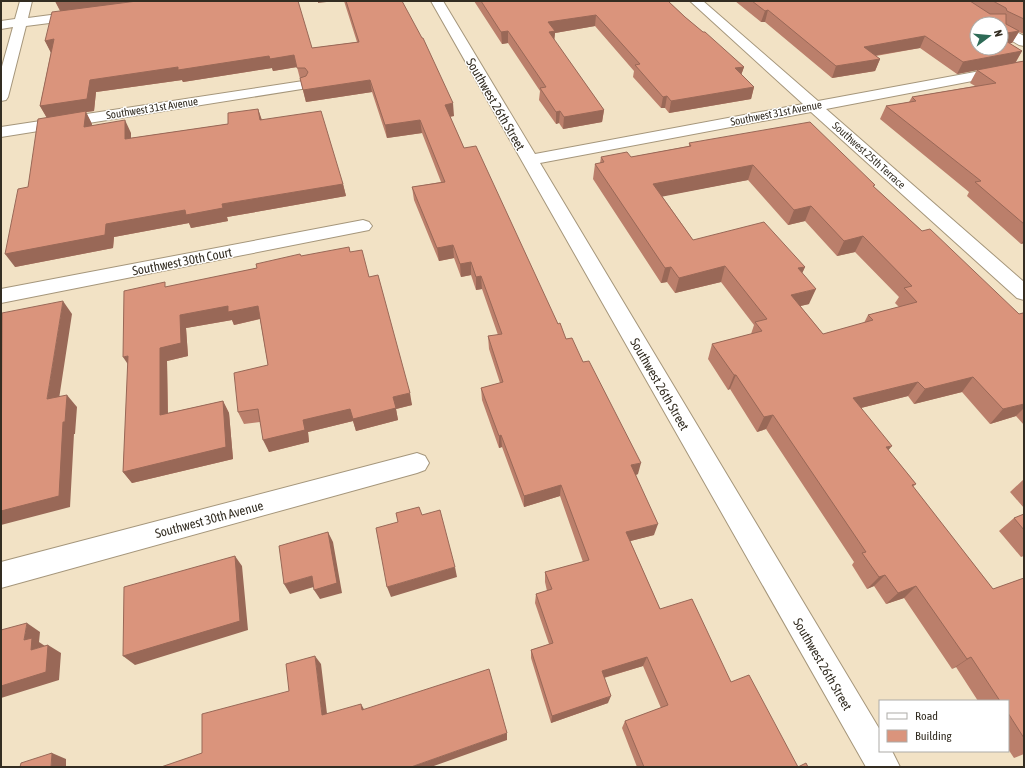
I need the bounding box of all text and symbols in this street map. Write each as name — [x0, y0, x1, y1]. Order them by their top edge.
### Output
north arrow — [969, 16, 1009, 56]
text: N — [992, 28, 1005, 38]
street label: Southwest 26th Street — [463, 55, 528, 153]
street label: Southwest 31st Avenue — [105, 95, 199, 121]
street label: Southwest 31st Avenue — [729, 98, 823, 128]
street label: Southwest 25th Terrace — [830, 119, 908, 191]
street label: Southwest 30th Court — [131, 244, 233, 279]
street label: Southwest 26th Street — [627, 335, 692, 433]
street label: Southwest 30th Avenue — [153, 498, 265, 541]
street label: Southwest 26th Street — [790, 615, 855, 713]
legend — [879, 700, 1009, 752]
text: Road — [915, 709, 938, 723]
text: Building — [915, 729, 953, 743]

